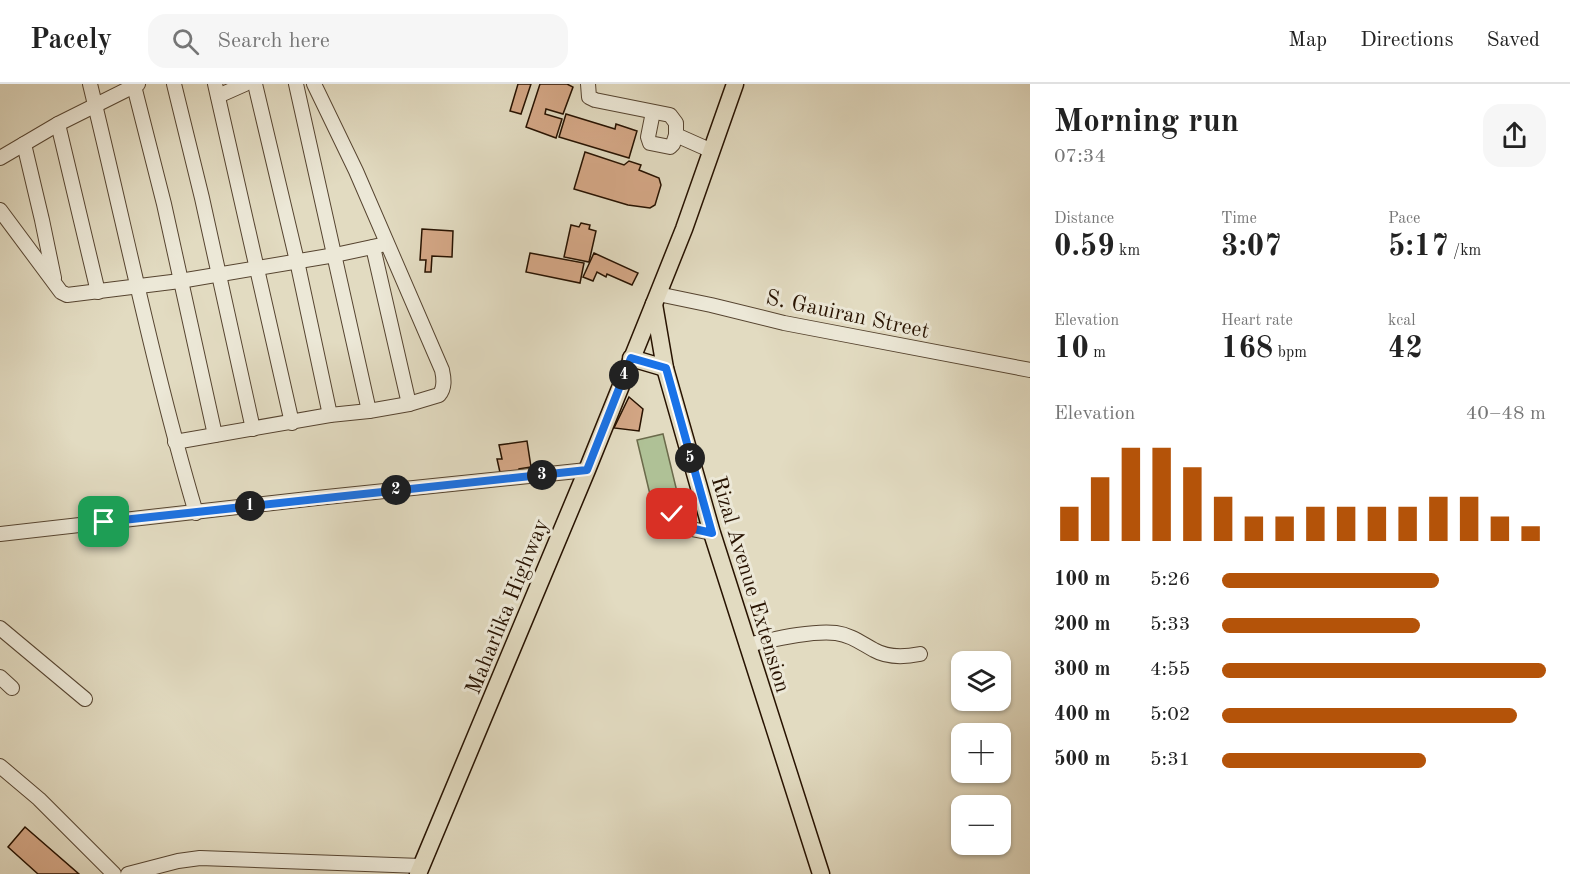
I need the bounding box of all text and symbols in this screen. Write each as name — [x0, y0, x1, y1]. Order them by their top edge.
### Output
search box — [148, 14, 568, 68]
icon: search — [169, 25, 202, 58]
text: Pacely — [30, 27, 112, 55]
text: Search here — [217, 30, 330, 52]
text: Map — [1288, 30, 1327, 51]
text: Directions — [1360, 30, 1454, 51]
text: Saved — [1487, 30, 1540, 51]
button: share — [1483, 104, 1546, 167]
text: Morning run — [1054, 106, 1239, 139]
text: 07:34 — [1054, 147, 1106, 167]
text: Distance — [1054, 211, 1114, 227]
text: Time — [1221, 211, 1257, 227]
text: Pace — [1388, 211, 1420, 227]
text: 0.59 — [1054, 232, 1115, 262]
text: 3:07 — [1221, 232, 1282, 262]
text: 5:17 — [1388, 232, 1449, 262]
text: km — [1115, 243, 1140, 259]
text: /km — [1449, 243, 1481, 259]
street label: S. Gauiran Street — [764, 287, 931, 343]
text: Elevation — [1054, 313, 1119, 329]
text: Heart rate — [1221, 313, 1293, 329]
text: kcal — [1388, 313, 1416, 329]
text: 10 — [1054, 334, 1089, 364]
text: 168 — [1221, 334, 1273, 364]
text: 42 — [1388, 334, 1423, 364]
text: m — [1089, 345, 1106, 361]
text: bpm — [1273, 345, 1307, 361]
pin: 4 — [609, 360, 639, 390]
text: 4 — [619, 367, 629, 383]
text: Elevation — [1054, 404, 1135, 424]
text: 40–48 m — [1466, 404, 1546, 424]
pin: 5 — [675, 443, 705, 473]
text: 5 — [685, 450, 695, 466]
pin: 3 — [527, 460, 557, 490]
text: 3 — [537, 467, 547, 483]
street label: Rizal Avenue Extension — [707, 474, 794, 695]
pin: 2 — [381, 475, 411, 505]
text: 2 — [391, 482, 401, 498]
pin — [646, 488, 697, 539]
pin: 1 — [235, 491, 265, 521]
pin — [78, 496, 129, 547]
icon: check — [655, 497, 688, 530]
text: 1 — [245, 498, 255, 514]
icon: arrive — [87, 505, 120, 538]
street label: Maharlika Highway — [463, 516, 553, 698]
text: 100 m — [1054, 570, 1110, 590]
text: 5:26 — [1150, 570, 1190, 590]
text: 200 m — [1054, 615, 1110, 635]
text: 5:33 — [1150, 615, 1190, 635]
map controls — [951, 651, 1011, 855]
button: layers — [951, 651, 1011, 711]
text: 300 m — [1054, 660, 1110, 680]
text: 4:55 — [1150, 660, 1190, 680]
text: 400 m — [1054, 705, 1110, 725]
text: 5:02 — [1150, 705, 1190, 725]
button: + — [951, 723, 1011, 783]
text: 500 m — [1054, 750, 1110, 770]
text: 5:31 — [1150, 750, 1190, 770]
button: − — [951, 795, 1011, 855]

